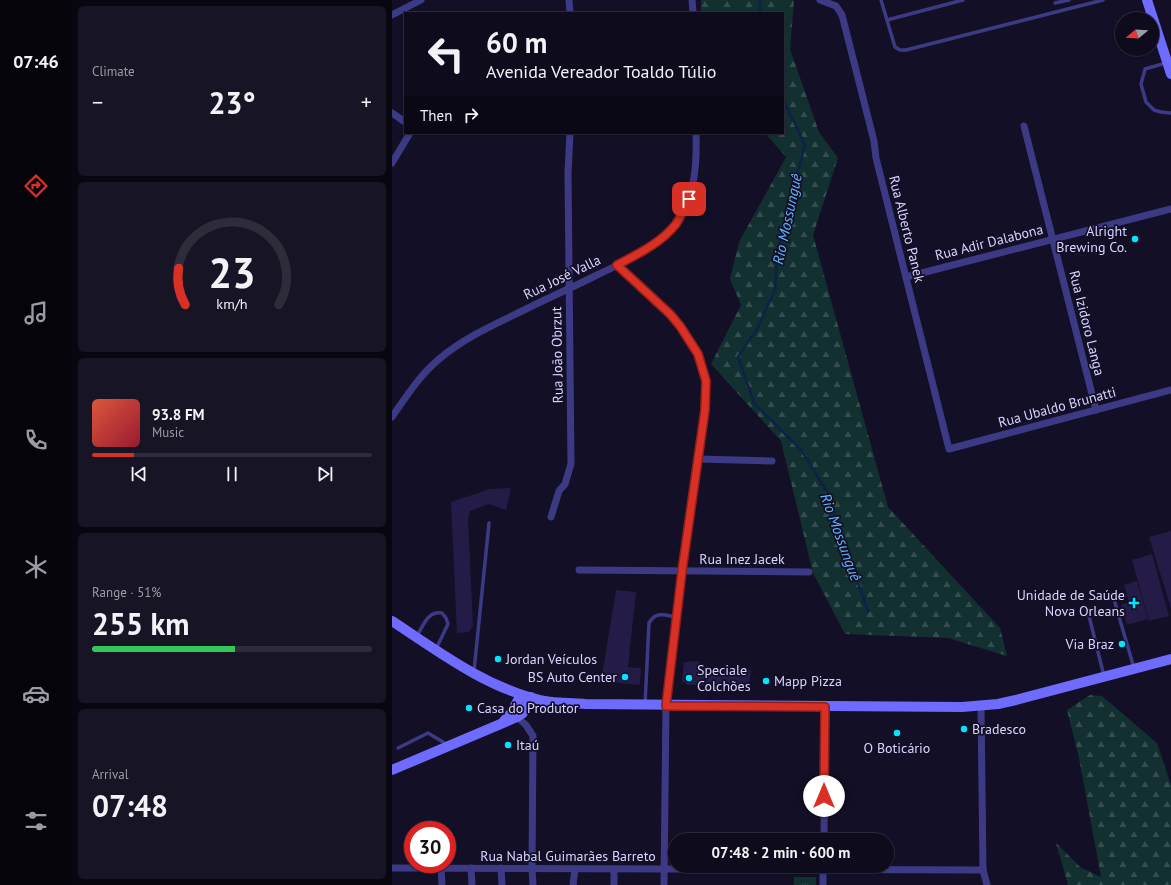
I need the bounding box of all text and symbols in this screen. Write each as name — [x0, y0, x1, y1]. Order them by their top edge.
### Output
north arrow — [1115, 12, 1159, 56]
map controls — [1115, 12, 1159, 56]
text: 60 m — [486, 24, 547, 61]
icon: left — [420, 28, 472, 80]
text: 07:46 — [13, 50, 59, 73]
text: Avenida Vereador Toaldo Túlio — [486, 60, 716, 83]
text: Climate — [92, 63, 135, 80]
text: 23° — [208, 83, 256, 122]
text: − — [92, 88, 103, 116]
text: + — [361, 88, 372, 116]
icon: right — [460, 104, 482, 126]
text: Then — [420, 106, 452, 125]
icon: directions — [22, 172, 50, 200]
water label: Rio Mossunguê — [768, 172, 806, 266]
street label: Rua Alberto Panek — [885, 174, 929, 285]
pin — [672, 182, 706, 216]
icon: arrive — [678, 188, 700, 210]
street label: Rua Adir Dalabona — [933, 220, 1045, 264]
place label: Alright Brewing Co. — [1056, 222, 1127, 256]
marker: Alright Brewing Co. — [1130, 234, 1140, 244]
text: 23 — [208, 245, 256, 298]
street label: Rua José Valla — [520, 251, 604, 303]
street label: Rua Izidoro Langa — [1065, 269, 1109, 377]
text: km/h — [216, 293, 248, 312]
icon: music — [22, 299, 50, 327]
street label: Rua João Obrzut — [547, 306, 567, 403]
street label: Rua Ubaldo Brunatti — [996, 383, 1118, 431]
text: 93.8 FM — [152, 405, 205, 424]
text: Music — [152, 424, 184, 441]
icon: phone — [22, 426, 50, 454]
icon: previous — [128, 463, 150, 485]
icon: pause — [221, 463, 243, 485]
icon: next — [314, 463, 336, 485]
water label: Rio Mossunguê — [816, 491, 866, 584]
street label: Rua Inez Jacek — [699, 550, 785, 568]
icon: climate — [22, 553, 50, 581]
text: Range · 51% — [92, 584, 161, 601]
place label: Unidade de Saúde Nova Orleans — [1017, 586, 1125, 620]
marker: Unidade de Saúde Nova Orleans — [1128, 597, 1140, 609]
text: 255 km — [92, 604, 190, 643]
place label: Via Braz — [1064, 635, 1114, 653]
marker: Via Braz — [1117, 639, 1127, 649]
place label: Jordan Veículos — [505, 650, 597, 668]
marker: Jordan Veículos — [493, 654, 503, 664]
place label: Speciale Colchões — [697, 661, 751, 695]
place label: BS Auto Center — [528, 668, 617, 686]
marker: BS Auto Center — [620, 672, 630, 682]
place label: Mapp Pizza — [774, 672, 842, 690]
marker: Speciale Colchões — [684, 673, 694, 683]
marker: Mapp Pizza — [761, 676, 771, 686]
icon: car — [22, 680, 50, 708]
place label: Casa do Produtor — [477, 699, 579, 717]
marker: Casa do Produtor — [464, 703, 474, 713]
place label: Bradesco — [972, 720, 1026, 738]
marker: Bradesco — [959, 724, 969, 734]
marker: O Boticário — [892, 728, 902, 738]
place label: Itaú — [516, 736, 539, 754]
place label: O Boticário — [864, 739, 930, 757]
marker: Itaú — [503, 740, 513, 750]
text: Arrival — [92, 766, 128, 783]
position arrow — [803, 775, 845, 817]
text: 07:48 — [92, 786, 168, 825]
icon: filters — [22, 807, 50, 835]
speed limit sign: 30 — [404, 821, 456, 873]
text: 07:48 · 2 min · 600 m — [712, 843, 850, 862]
street label: Rua Nabal Guimarães Barreto — [480, 847, 656, 865]

